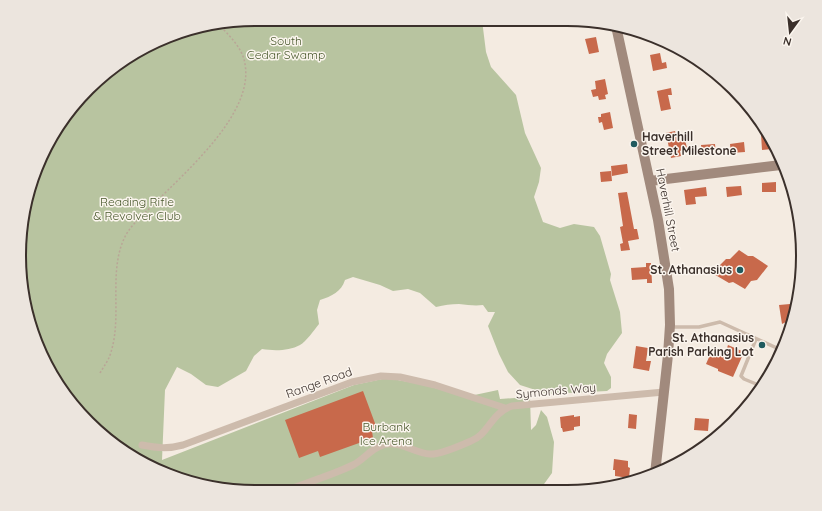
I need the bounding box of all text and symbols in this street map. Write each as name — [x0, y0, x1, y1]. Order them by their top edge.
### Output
north arrow — [770, 12, 810, 52]
park label: South Cedar Swamp — [247, 33, 325, 62]
text: N — [782, 34, 793, 49]
place label: Haverhill Street Milestone — [642, 129, 737, 158]
marker: Haverhill Street Milestone — [629, 139, 639, 149]
street label: Haverhill Street — [653, 167, 684, 253]
park label: Reading Rifle & Revolver Club — [93, 194, 181, 223]
place label: St. Athanasius — [650, 262, 732, 277]
marker: St. Athanasius — [735, 265, 745, 275]
place label: St. Athanasius Parish Parking Lot — [648, 330, 754, 359]
marker: St. Athanasius Parish Parking Lot — [757, 340, 767, 350]
street label: Range Road — [284, 364, 354, 401]
street label: Symonds Way — [515, 380, 597, 401]
park label: Burbank Ice Arena — [360, 419, 412, 448]

